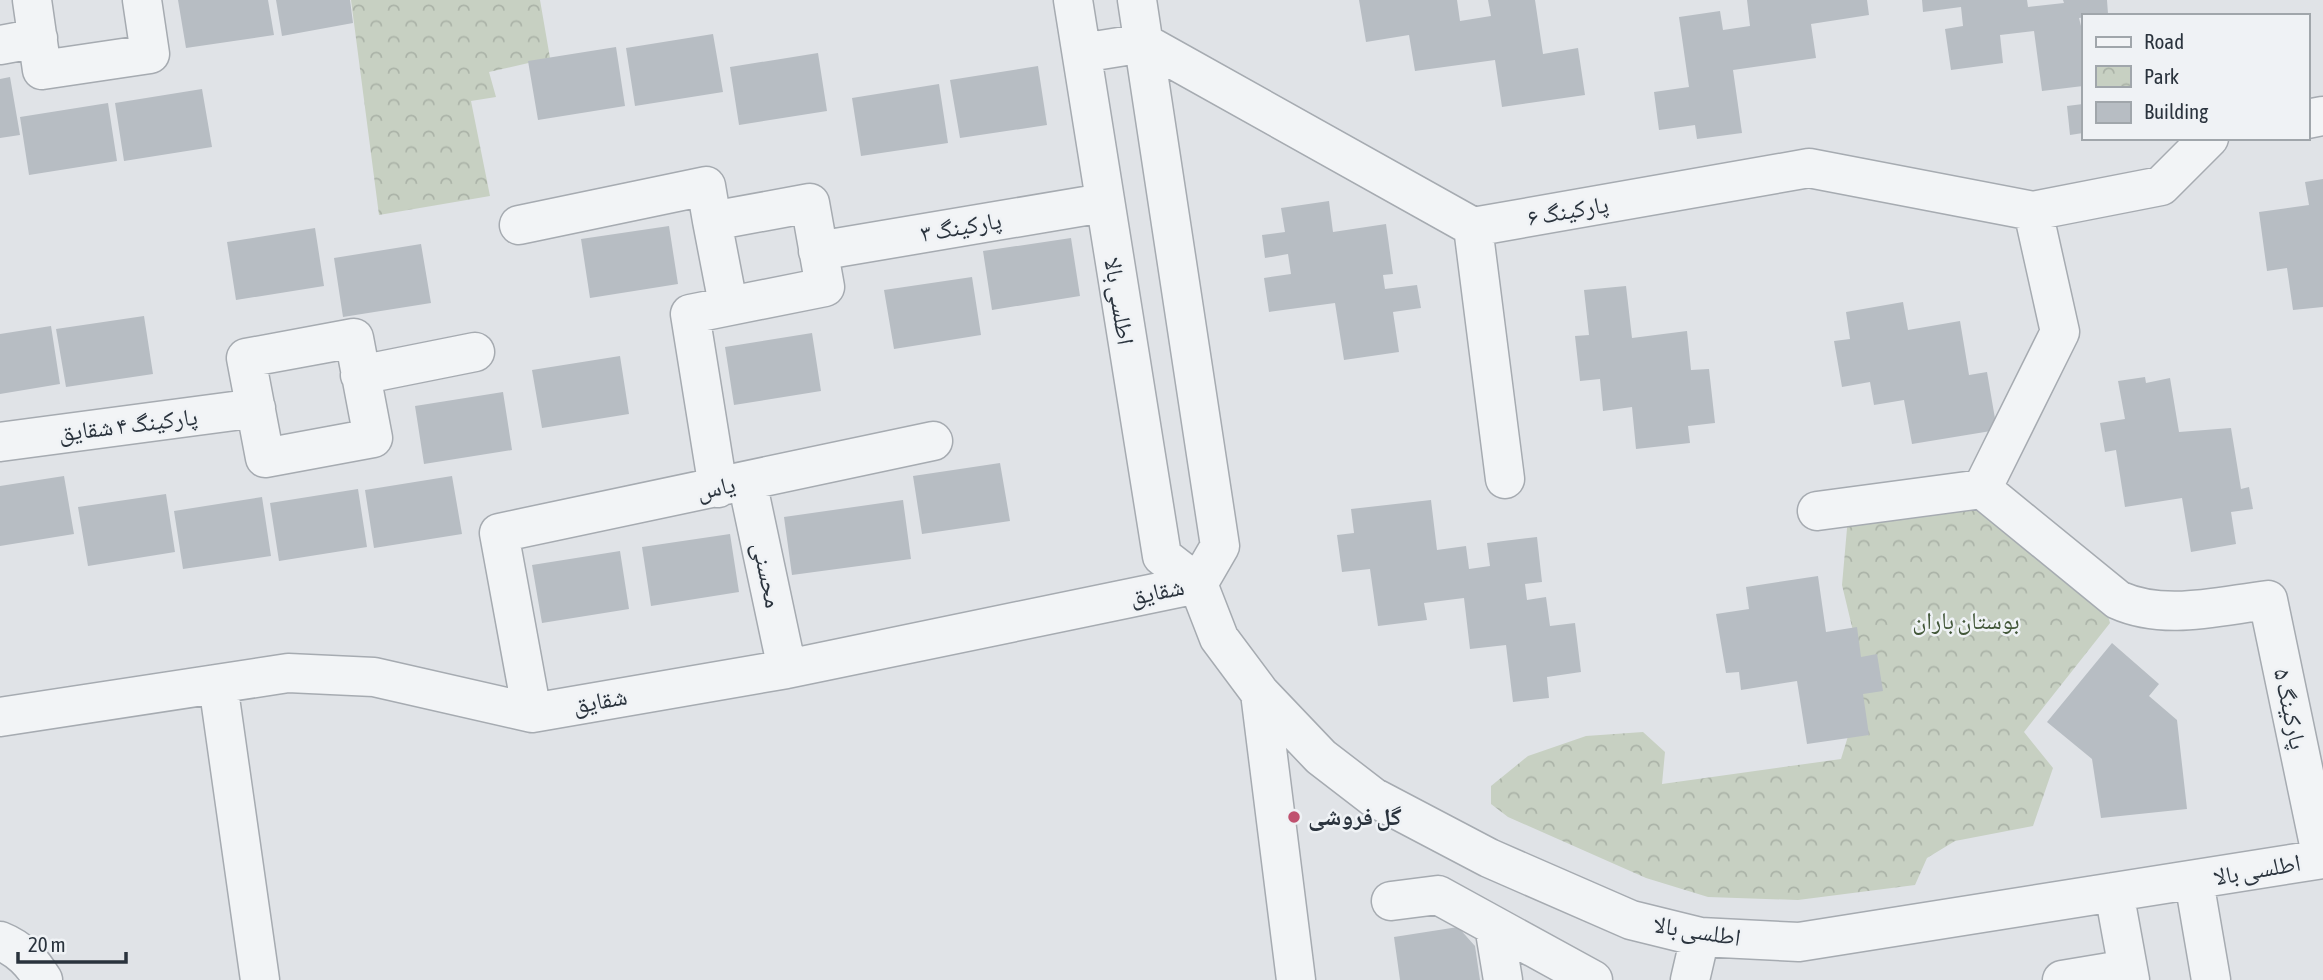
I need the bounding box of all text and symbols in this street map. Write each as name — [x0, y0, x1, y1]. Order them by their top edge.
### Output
legend — [2082, 14, 2309, 140]
text: Road — [2144, 29, 2184, 53]
text: Park — [2144, 64, 2179, 88]
text: Building — [2144, 99, 2208, 123]
street label: پارکینگ ۶ — [1525, 190, 1611, 232]
street label: پارکینگ ۳ — [918, 206, 1004, 248]
street label: اطلسی بالا — [1098, 255, 1140, 347]
street label: پارکینگ ۴ شقایق — [57, 403, 199, 448]
street label: یاس — [694, 470, 738, 506]
street label: محسنی — [746, 540, 788, 610]
street label: شقایق — [1127, 573, 1187, 611]
park label: بوستان باران — [1912, 607, 2020, 635]
street label: پارکینگ ۵ — [2268, 666, 2312, 752]
street label: شقایق — [571, 682, 629, 720]
place label: گل فروشی — [1308, 803, 1402, 831]
marker: گل فروشی — [1286, 809, 1302, 825]
street label: اطلسی بالا — [2211, 849, 2303, 891]
street label: اطلسی بالا — [1651, 910, 1743, 952]
scale bar — [18, 920, 126, 964]
text: 20 m — [28, 932, 66, 956]

